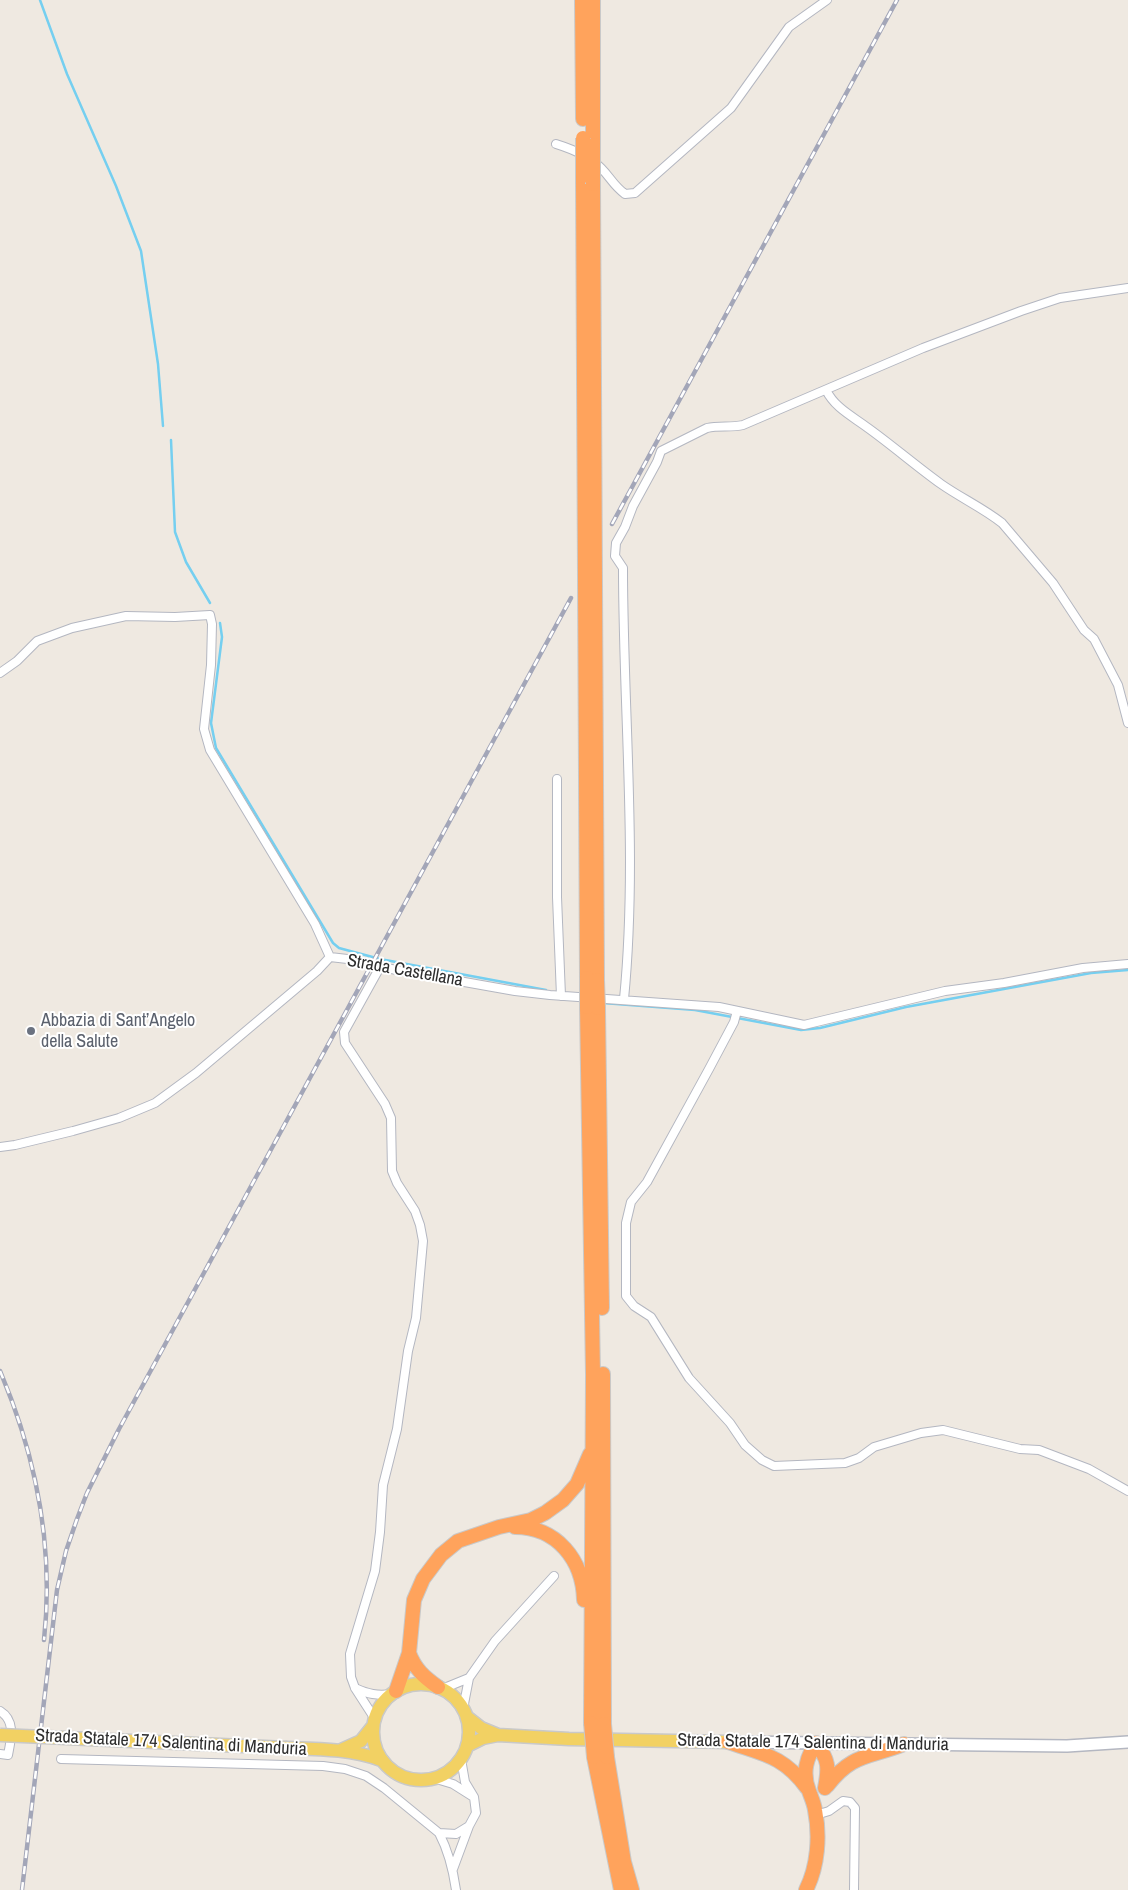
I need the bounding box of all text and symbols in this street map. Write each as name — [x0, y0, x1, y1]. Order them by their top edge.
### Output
street label: Strada Castellana — [345, 950, 465, 992]
place label: Abbazia di Sant’Angelo della Salute — [41, 1010, 195, 1052]
marker: Abbazia di Sant’Angelo della Salute — [25, 1025, 37, 1037]
street label: Strada Statale 174 Salentina di Manduria — [35, 1725, 307, 1761]
street label: Strada Statale 174 Salentina di Manduria — [677, 1730, 949, 1756]

